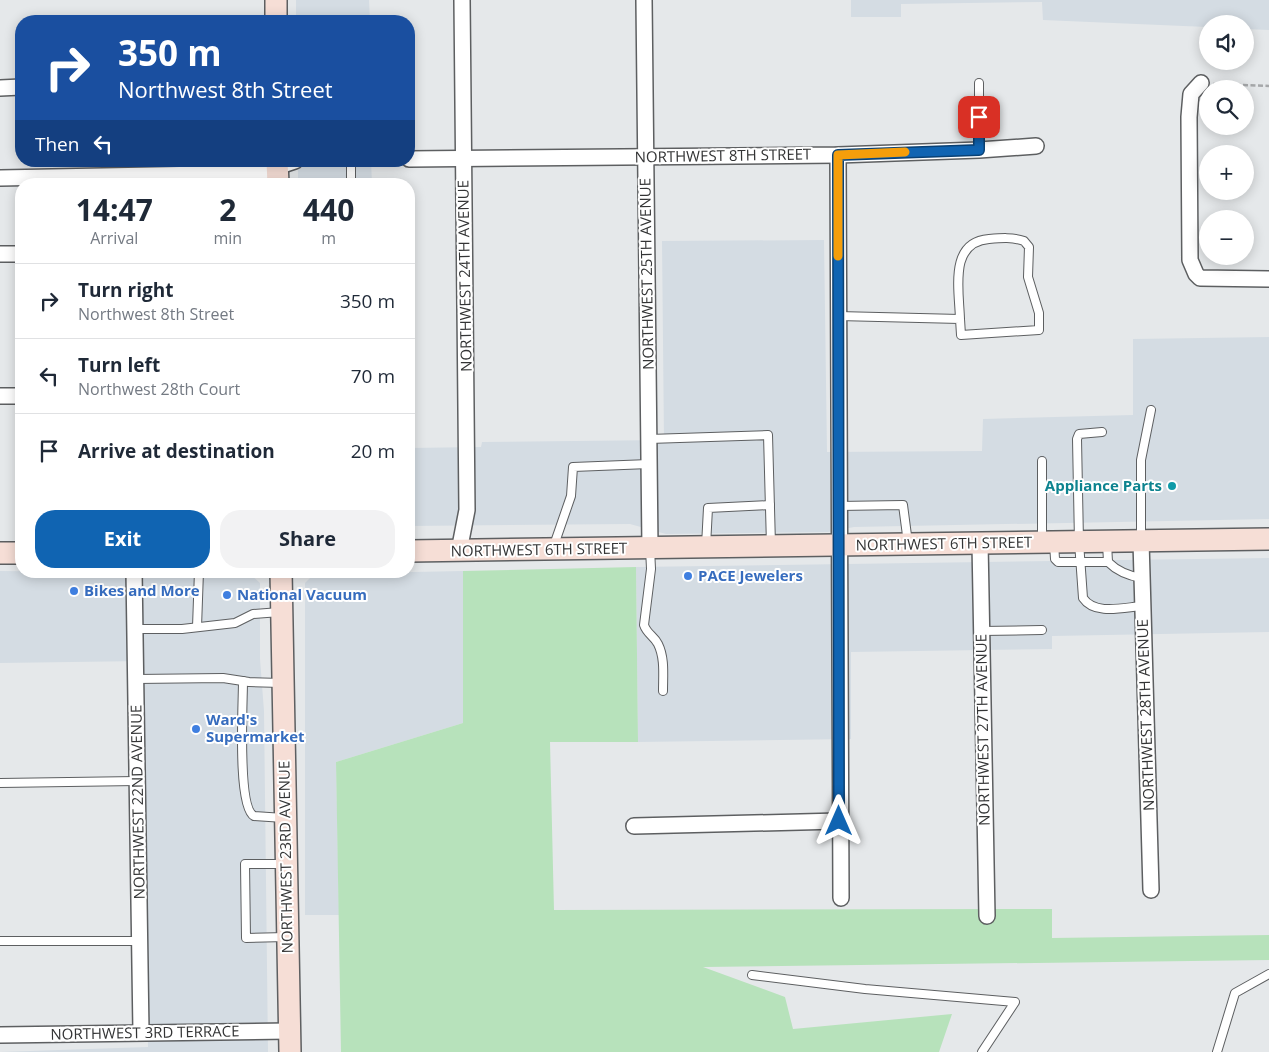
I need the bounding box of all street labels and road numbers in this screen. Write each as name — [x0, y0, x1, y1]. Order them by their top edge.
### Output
street label: NORTHWEST 8TH STREET — [635, 143, 812, 167]
street label: NORTHWEST 25TH AVENUE — [634, 178, 658, 370]
street label: NORTHWEST 24TH AVENUE — [452, 180, 476, 372]
street label: NORTHWEST 6TH STREET — [856, 531, 1033, 555]
street label: NORTHWEST 6TH STREET — [451, 537, 628, 561]
street label: NORTHWEST 28TH AVENUE — [1132, 619, 1158, 811]
street label: NORTHWEST 27TH AVENUE — [970, 634, 994, 826]
street label: NORTHWEST 22ND AVENUE — [125, 705, 149, 900]
street label: NORTHWEST 23RD AVENUE — [273, 761, 297, 953]
street label: NORTHWEST 3RD TERRACE — [50, 1020, 240, 1044]

